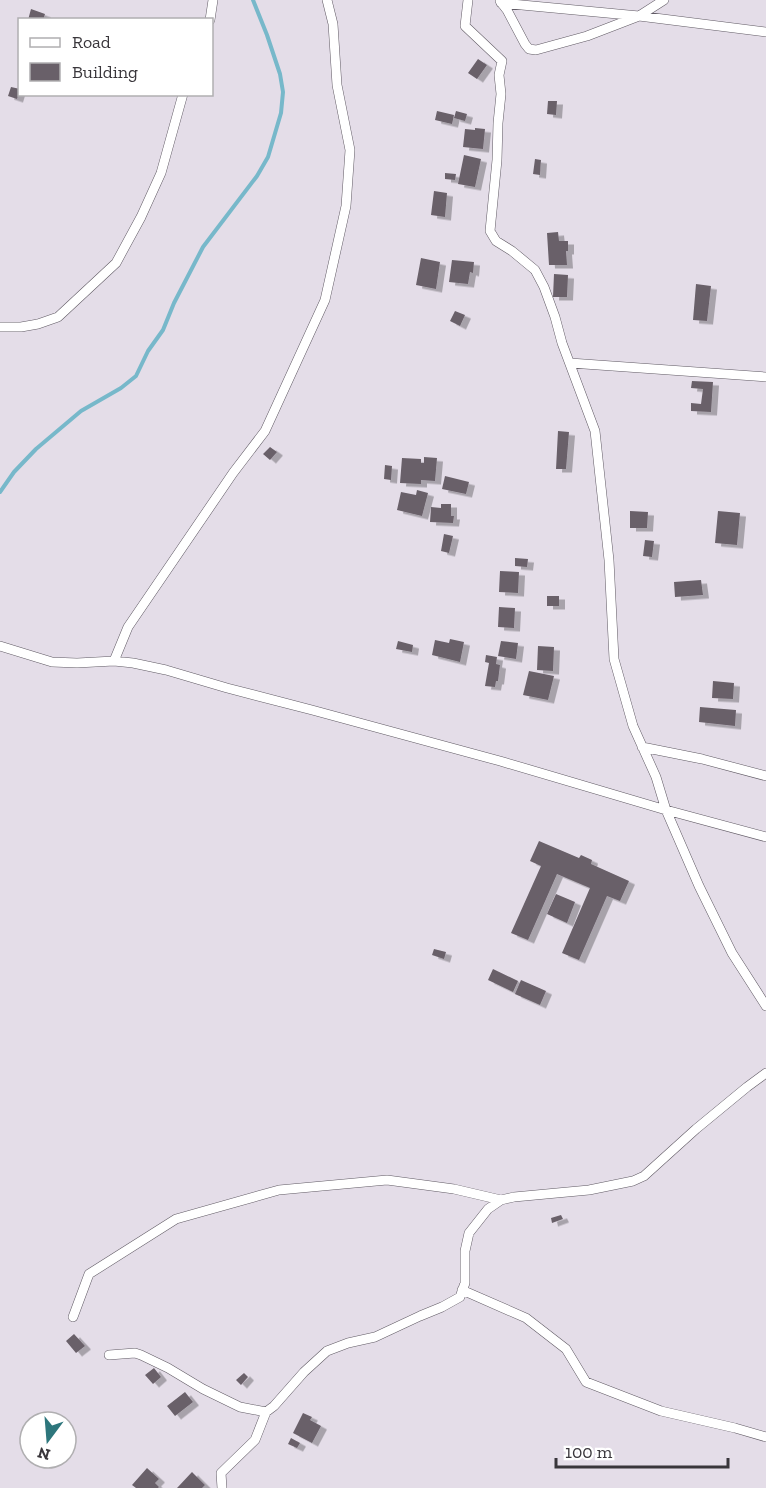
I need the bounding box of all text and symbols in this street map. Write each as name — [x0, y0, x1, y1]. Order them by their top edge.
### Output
legend — [18, 18, 213, 96]
text: Road — [72, 31, 111, 53]
text: Building — [72, 61, 138, 83]
north arrow — [18, 1410, 78, 1470]
scale bar — [556, 1431, 728, 1469]
text: 100 m — [565, 1441, 613, 1463]
text: N — [36, 1443, 52, 1465]

